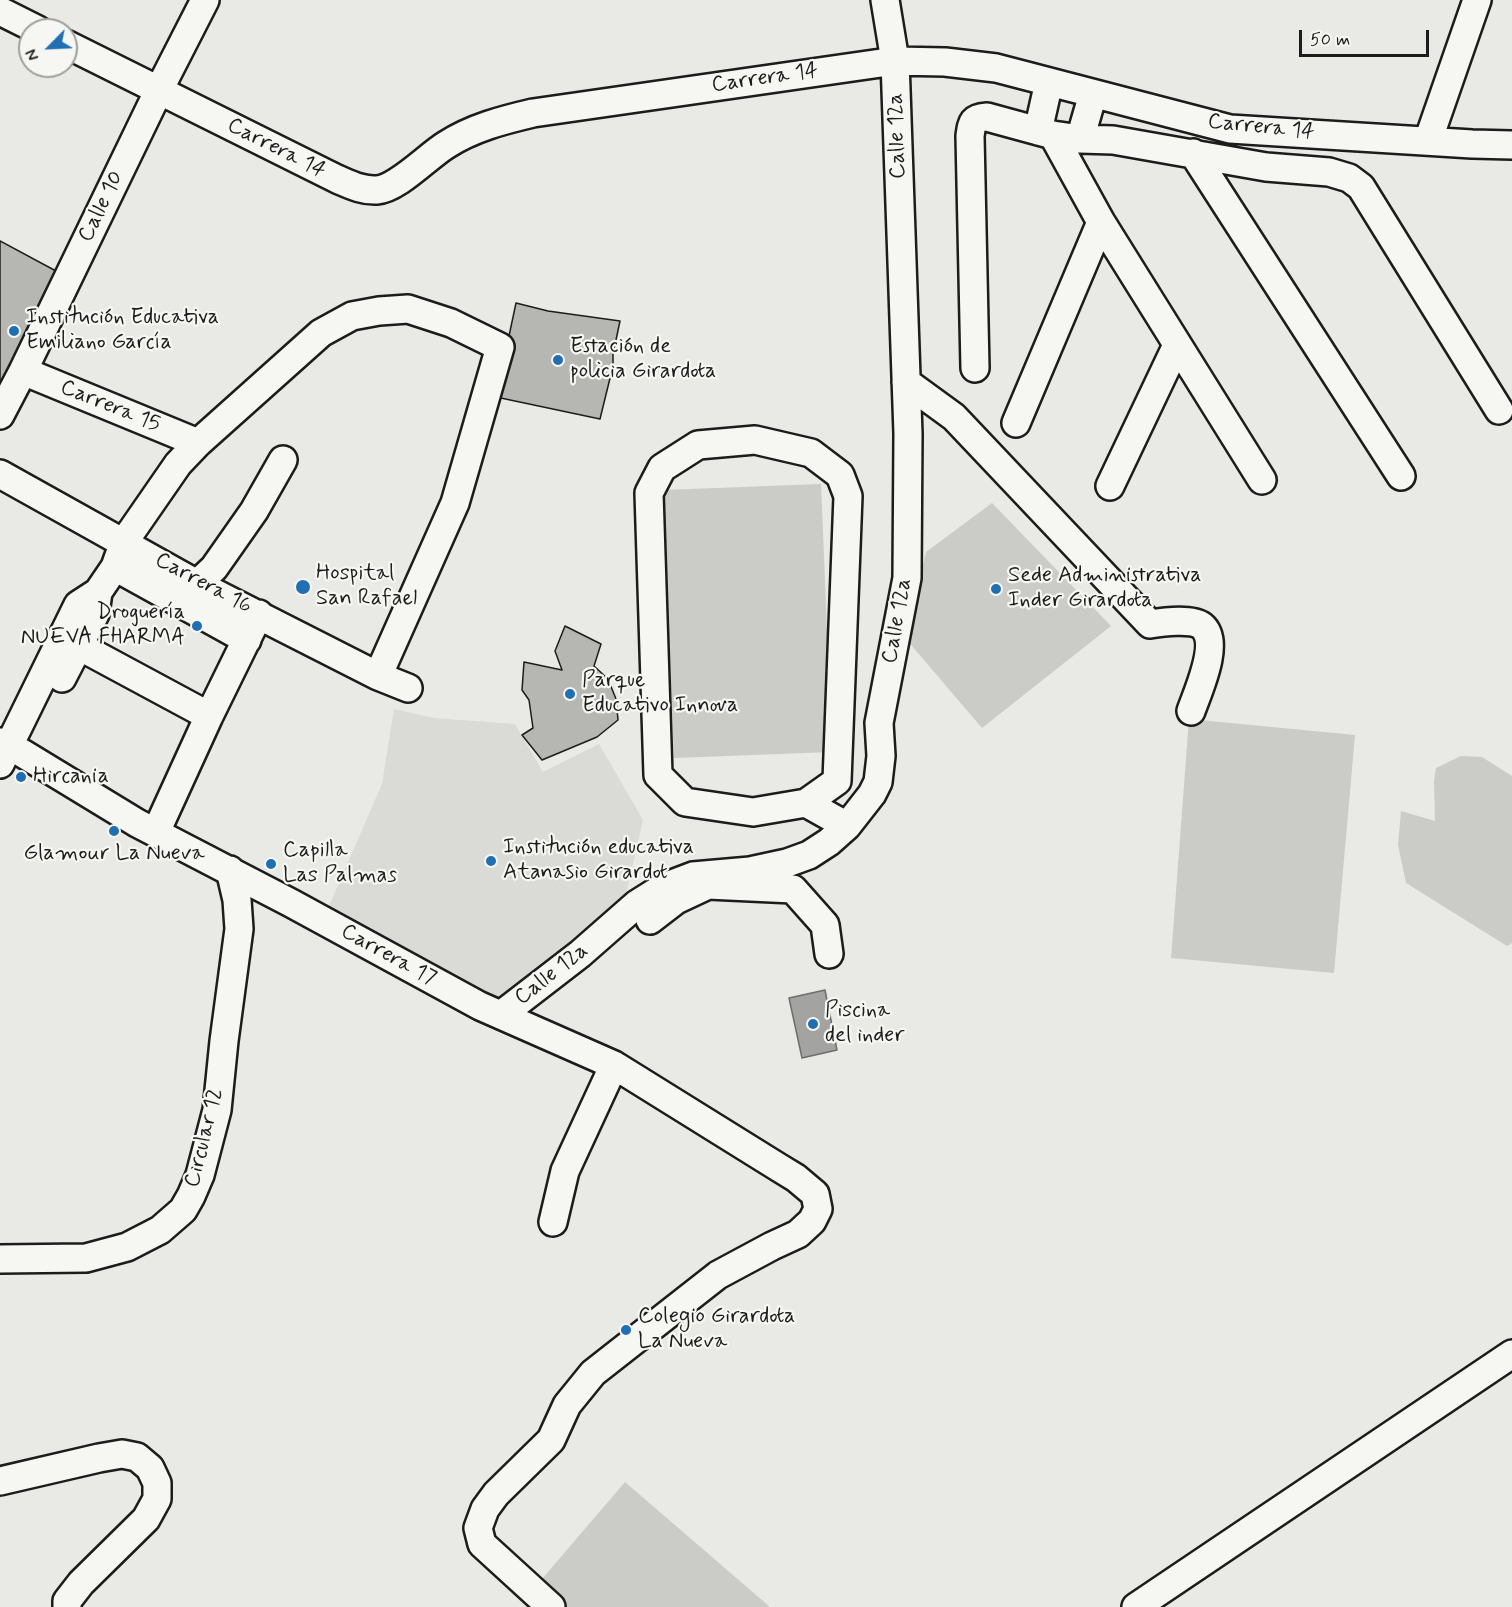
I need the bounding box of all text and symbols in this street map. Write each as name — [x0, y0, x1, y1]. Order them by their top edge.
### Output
north arrow — [18, 18, 78, 78]
scale bar — [1302, 18, 1432, 56]
text: 50 m — [1310, 28, 1350, 52]
text: N — [21, 46, 45, 64]
street label: Carrera 14 — [710, 58, 820, 100]
street label: Calle 12a — [883, 93, 913, 179]
street label: Carrera 14 — [1206, 109, 1316, 147]
street label: Carrera 14 — [222, 113, 330, 185]
street label: Calle 10 — [74, 167, 130, 247]
place label: Institución Educativa Emiliano García — [26, 305, 219, 356]
marker: Institución Educativa Emiliano García — [7, 324, 21, 338]
place label: Estación de policia Girardota — [570, 334, 716, 386]
marker: Estación de policia Girardota — [551, 353, 565, 367]
street label: Carrera 15 — [56, 375, 164, 439]
street label: Carrera 16 — [150, 547, 256, 621]
place label: Hospital San Rafael — [316, 561, 417, 612]
place label: Sede Administrativa Inder Girardota — [1008, 563, 1201, 614]
street label: Calle 12a — [878, 576, 918, 666]
marker: Hospital San Rafael — [294, 578, 312, 596]
marker: Sede Administrativa Inder Girardota — [989, 582, 1003, 596]
place label: Droguería NUEVA FHARMA — [21, 600, 185, 652]
marker: Droguería NUEVA FHARMA — [190, 619, 204, 633]
place label: Parque Educativo Innova — [582, 668, 738, 720]
marker: Parque Educativo Innova — [563, 687, 577, 701]
place label: Hircania — [33, 764, 109, 790]
marker: Hircania — [14, 770, 28, 784]
marker: Glamour La Nueva — [107, 824, 121, 838]
place label: Institución educativa Atanasio Girardot — [503, 835, 694, 886]
place label: Capilla Las Palmas — [283, 838, 397, 890]
place label: Glamour La Nueva — [23, 841, 205, 867]
marker: Institución educativa Atanasio Girardot — [484, 854, 498, 868]
marker: Capilla Las Palmas — [264, 857, 278, 871]
street label: Carrera 17 — [336, 919, 440, 993]
street label: Calle 12a — [510, 938, 594, 1012]
place label: Piscina del inder — [825, 998, 905, 1050]
marker: Piscina del inder — [806, 1017, 820, 1031]
street label: Circular 12 — [180, 1086, 230, 1190]
place label: Colegio Girardota La Nueva — [638, 1304, 795, 1356]
marker: Colegio Girardota La Nueva — [619, 1323, 633, 1337]

